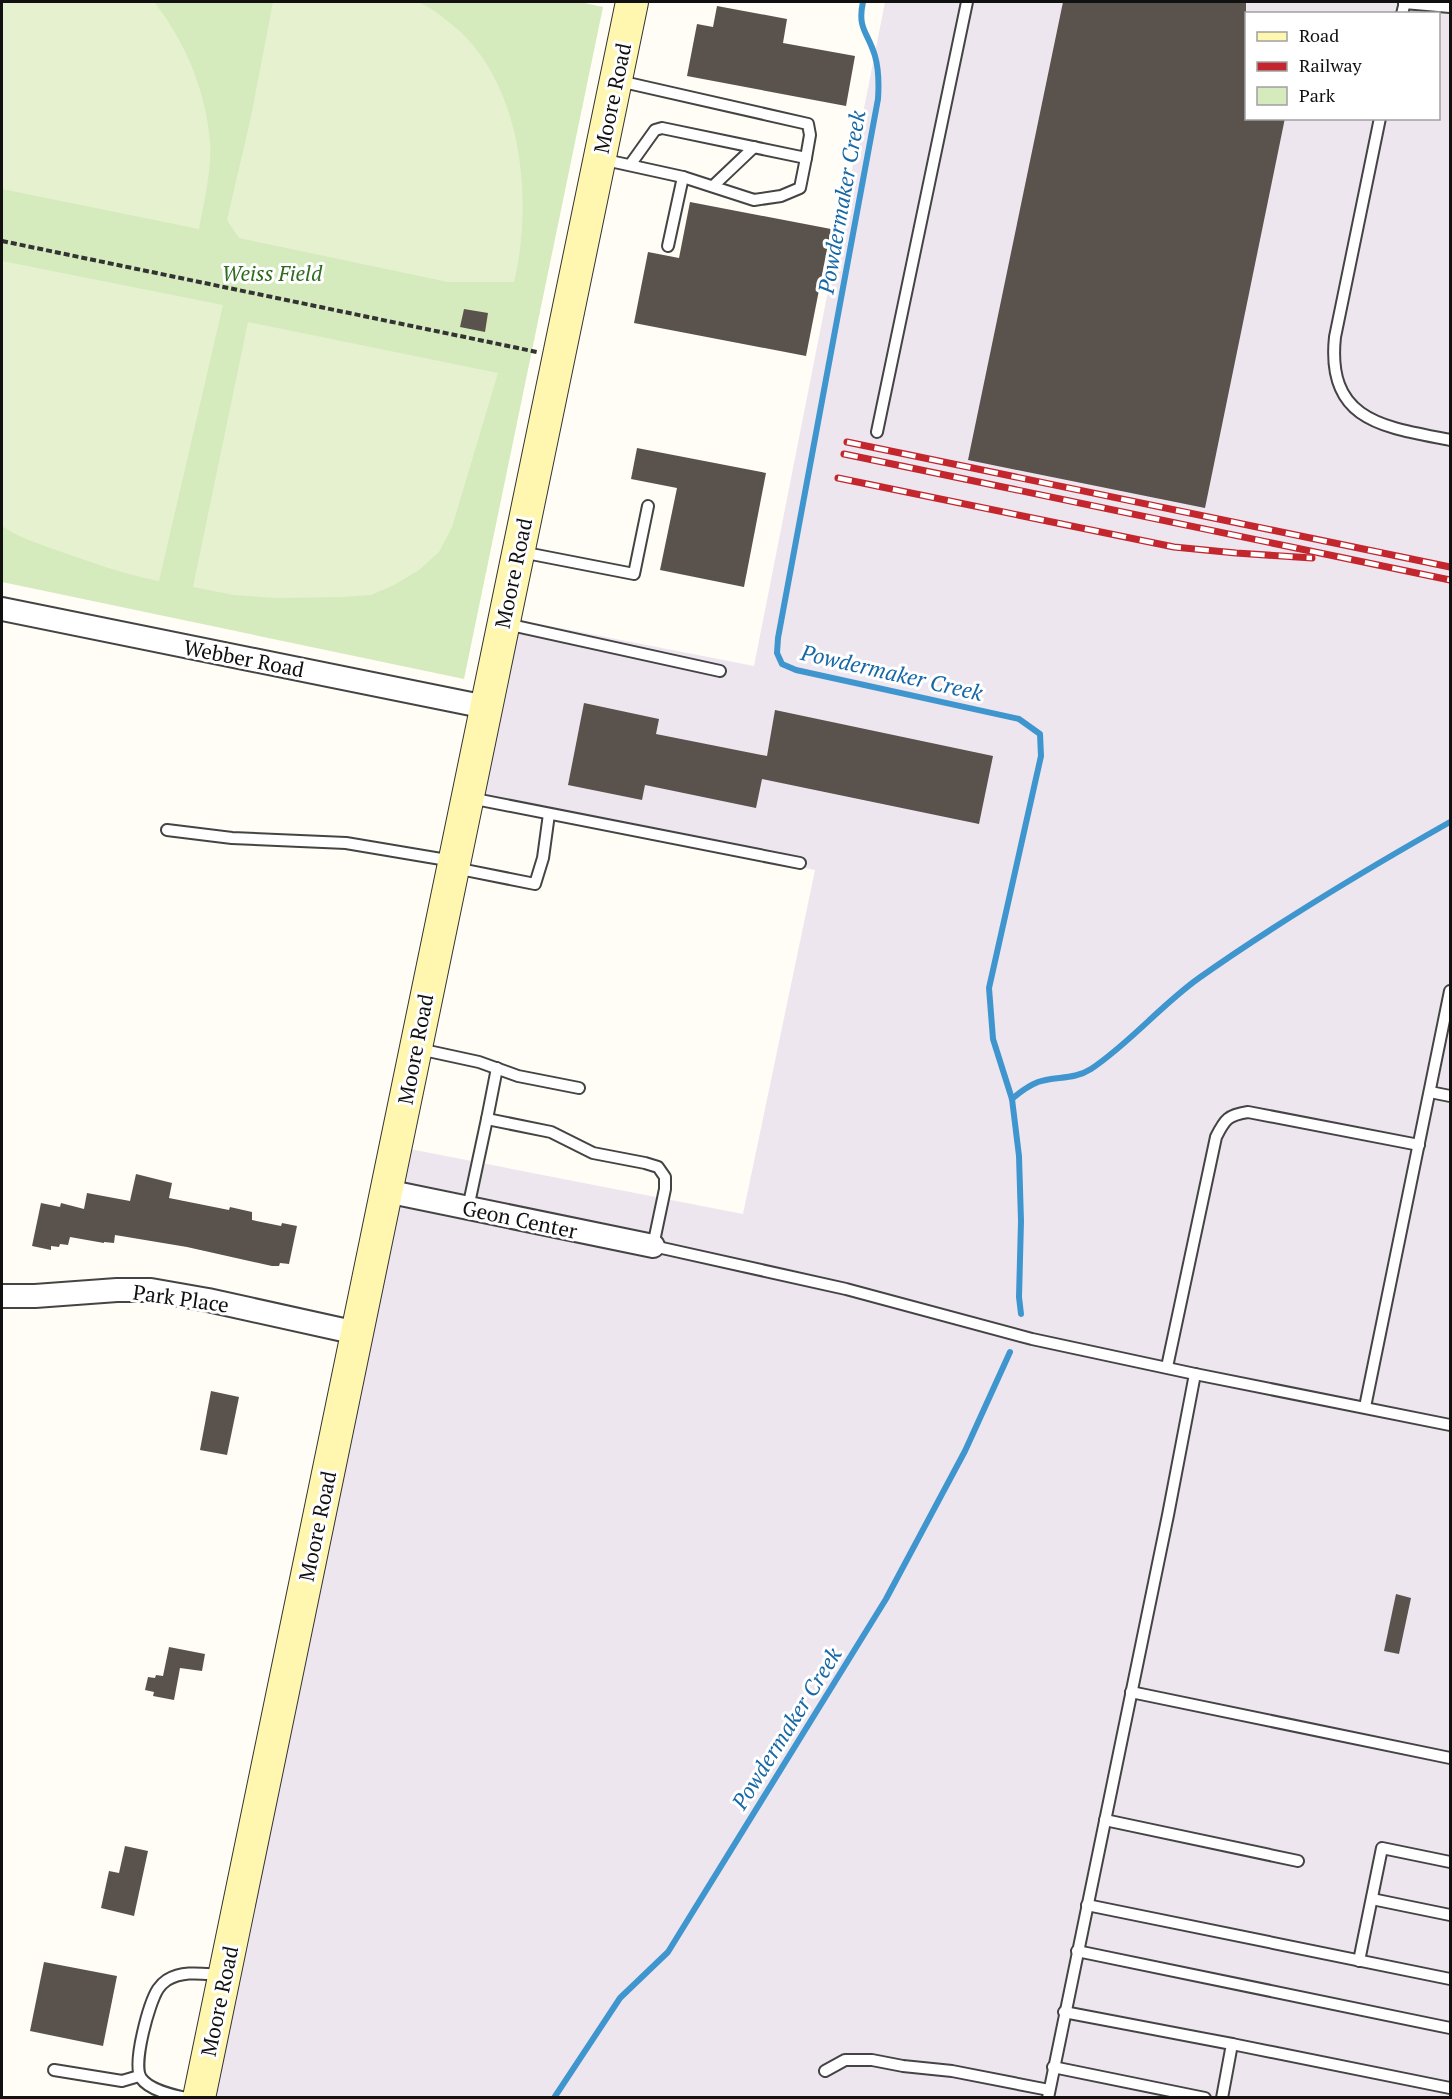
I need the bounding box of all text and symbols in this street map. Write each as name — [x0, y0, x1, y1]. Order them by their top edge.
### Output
legend — [1245, 12, 1440, 120]
text: Road — [1299, 23, 1339, 47]
street label: Moore Road — [587, 40, 637, 156]
text: Railway — [1299, 53, 1363, 77]
text: Park — [1299, 83, 1336, 107]
water label: Powdermaker Creek — [810, 108, 871, 297]
park label: Weiss Field — [222, 259, 323, 287]
street label: Moore Road — [488, 515, 538, 631]
street label: Webber Road — [181, 633, 307, 683]
water label: Powdermaker Creek — [797, 637, 986, 707]
street label: Moore Road — [391, 991, 439, 1107]
street label: Geon Center — [460, 1193, 580, 1245]
street label: Park Place — [131, 1277, 231, 1319]
street label: Moore Road — [292, 1468, 342, 1584]
water label: Powdermaker Creek — [724, 1641, 848, 1815]
street label: Moore Road — [194, 1943, 244, 2059]

